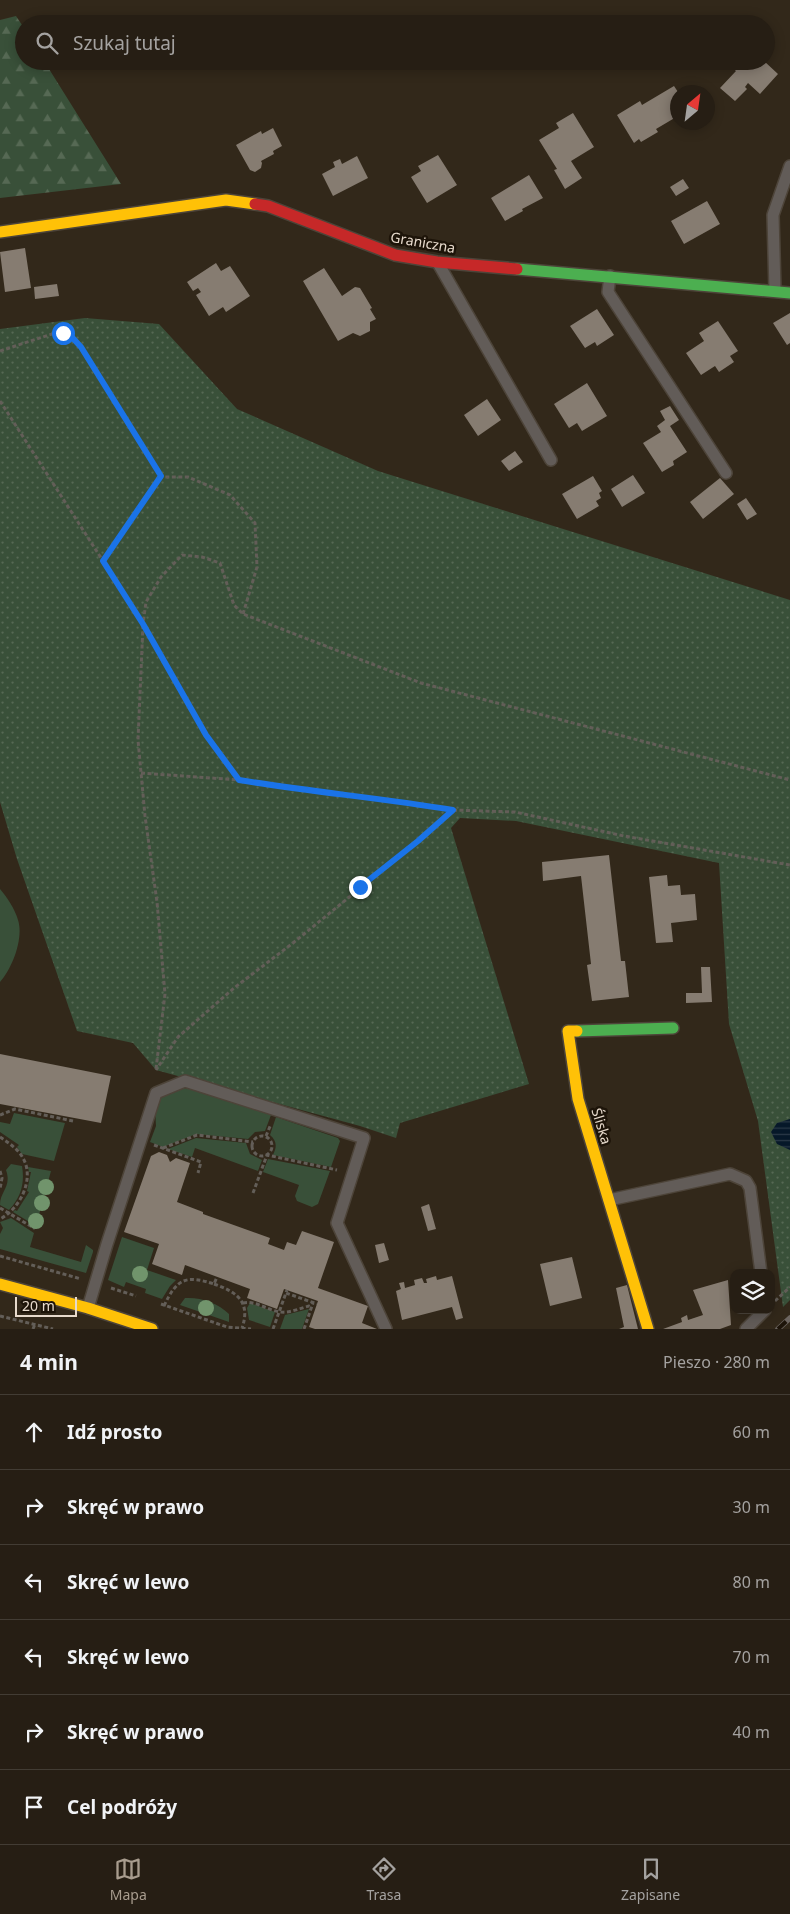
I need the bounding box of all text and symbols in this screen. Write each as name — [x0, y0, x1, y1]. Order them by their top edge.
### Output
search box — [15, 15, 775, 70]
icon: search — [33, 29, 61, 57]
text: Szukaj tutaj — [73, 30, 176, 56]
north arrow — [670, 85, 715, 130]
street label: Graniczna — [389, 227, 457, 257]
route start — [52, 322, 75, 345]
route end — [349, 876, 372, 899]
street label: Śliska — [588, 1106, 616, 1146]
map controls — [730, 1269, 775, 1314]
button: layers — [730, 1269, 775, 1314]
scale bar — [15, 1294, 78, 1317]
text: 20 m — [22, 1296, 55, 1315]
text: 4 min — [20, 1348, 78, 1376]
text: Pieszo · 280 m — [663, 1351, 770, 1373]
icon: ahead — [20, 1418, 48, 1446]
text: Idź prosto — [67, 1419, 162, 1445]
text: 60 m — [733, 1421, 770, 1443]
icon: right — [20, 1493, 48, 1521]
text: Skręć w prawo — [67, 1494, 204, 1520]
text: 30 m — [733, 1496, 770, 1518]
icon: left — [20, 1568, 48, 1596]
text: Skręć w lewo — [67, 1569, 189, 1595]
text: 80 m — [733, 1571, 770, 1593]
icon: left — [20, 1643, 48, 1671]
text: Skręć w lewo — [67, 1644, 189, 1670]
text: 70 m — [733, 1646, 770, 1668]
icon: right — [20, 1718, 48, 1746]
text: Skręć w prawo — [67, 1719, 204, 1745]
text: 40 m — [733, 1721, 770, 1743]
icon: arrive — [20, 1793, 48, 1821]
text: Cel podróży — [67, 1794, 177, 1820]
tab: Mapa — [110, 1855, 147, 1904]
tab: Trasa — [366, 1855, 401, 1904]
tab: Zapisane — [621, 1855, 680, 1904]

